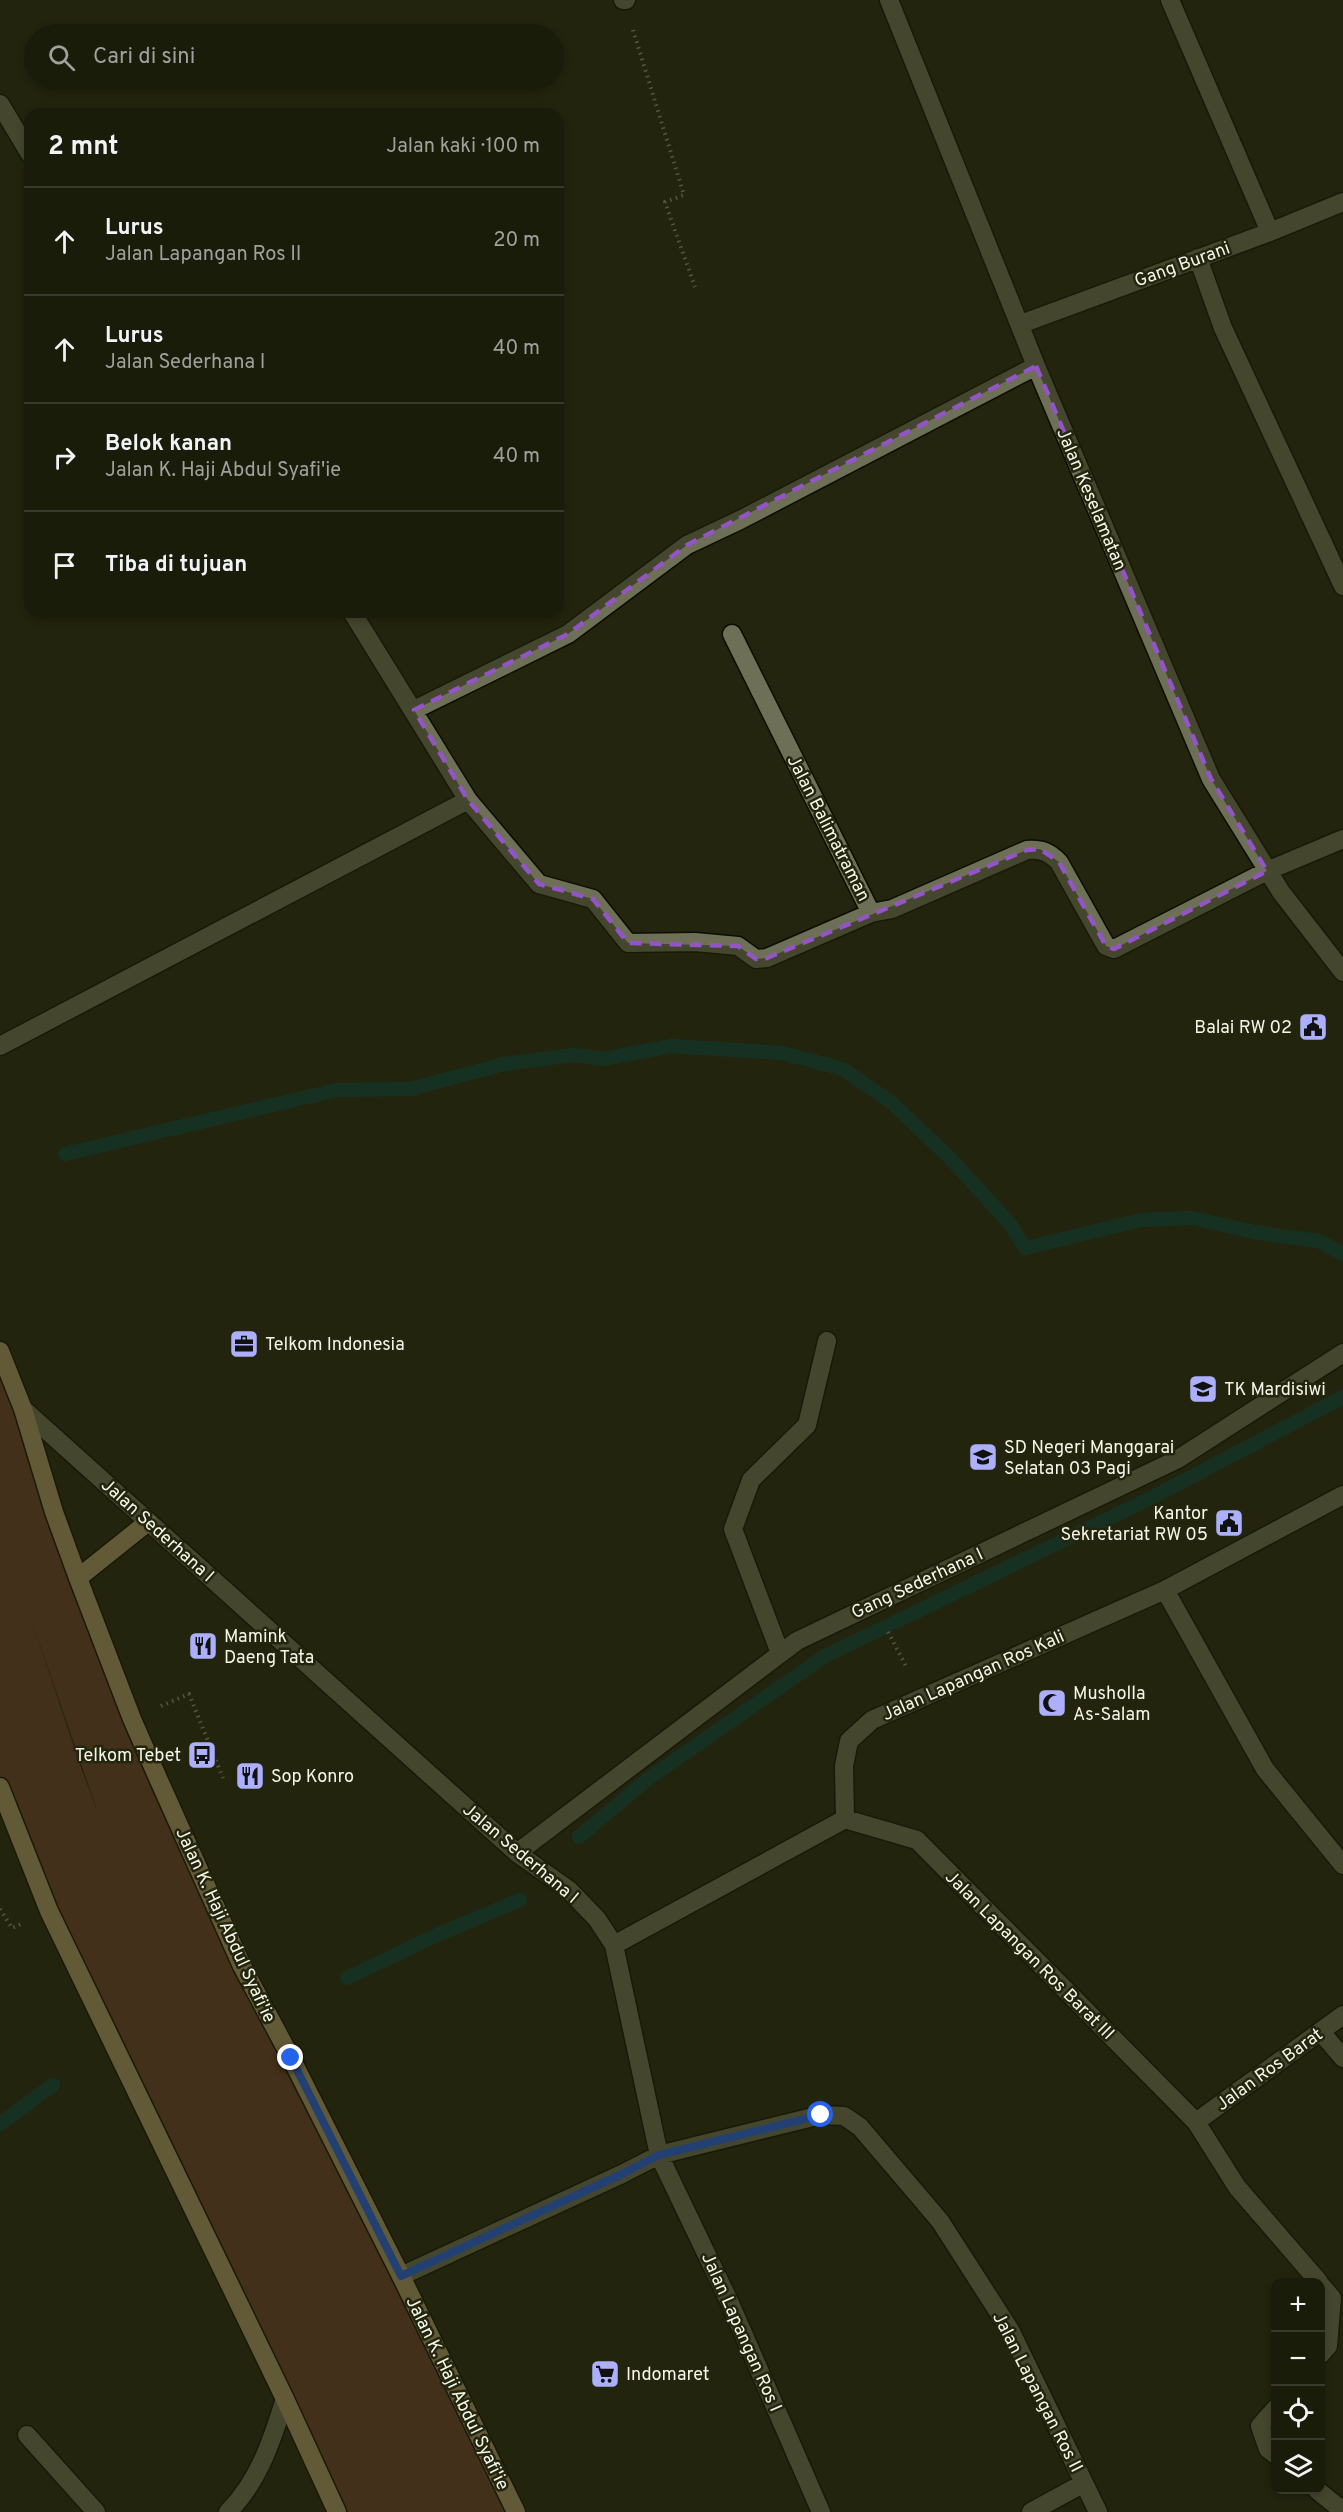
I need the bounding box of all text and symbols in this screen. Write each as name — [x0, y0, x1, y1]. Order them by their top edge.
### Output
search box — [24, 24, 564, 90]
icon: search — [45, 41, 78, 74]
text: Cari di sini — [93, 44, 195, 71]
text: 2 mnt — [48, 131, 119, 164]
text: Jalan kaki · 100 m — [386, 134, 540, 160]
text: Lurus — [105, 215, 164, 242]
icon: ahead — [48, 225, 81, 258]
text: 20 m — [493, 228, 540, 254]
street label: Gang Burani — [1132, 238, 1233, 293]
text: Jalan Lapangan Ros II — [105, 242, 302, 268]
text: Lurus — [105, 323, 164, 350]
icon: ahead — [48, 333, 81, 366]
text: 40 m — [493, 336, 540, 362]
text: Jalan Sederhana I — [105, 350, 265, 376]
street label: Jalan Keselamatan — [1050, 425, 1131, 574]
text: Belok kanan — [105, 431, 232, 458]
icon: right — [48, 441, 81, 474]
text: 40 m — [493, 444, 540, 470]
text: Jalan K. Haji Abdul Syafi'ie — [105, 458, 341, 484]
icon: arrive — [48, 549, 81, 582]
text: Tiba di tujuan — [105, 552, 247, 579]
street label: Jalan Balimatraman — [781, 752, 874, 906]
public building icon: Balai RW 02 — [1297, 1011, 1329, 1043]
place label: Balai RW 02 — [1194, 1017, 1292, 1040]
office icon: Telkom Indonesia — [228, 1328, 260, 1360]
place label: Telkom Indonesia — [265, 1334, 405, 1357]
school or university icon: TK Mardisiwi — [1187, 1373, 1219, 1405]
place label: TK Mardisiwi — [1224, 1379, 1326, 1402]
place label: SD Negeri Manggarai Selatan 03 Pagi — [1004, 1437, 1174, 1481]
school or university icon: SD Negeri Manggarai Selatan 03 Pagi — [967, 1441, 999, 1473]
street label: Jalan Sederhana I — [96, 1474, 218, 1588]
place label: Kantor Sekretariat RW 05 — [1061, 1503, 1208, 1547]
public building icon: Kantor Sekretariat RW 05 — [1213, 1507, 1245, 1539]
street label: Gang Sederhana I — [848, 1544, 987, 1625]
place label: Mamink Daeng Tata — [224, 1626, 314, 1670]
street label: Jalan Lapangan Ros Kali — [879, 1626, 1068, 1727]
restaurant icon: Mamink Daeng Tata — [187, 1630, 219, 1662]
place label: Musholla As-Salam — [1073, 1683, 1150, 1727]
mosque icon: Musholla As-Salam — [1036, 1687, 1068, 1719]
bus stop icon: Telkom Tebet — [186, 1739, 218, 1771]
place label: Telkom Tebet — [75, 1745, 181, 1768]
restaurant icon: Sop Konro — [234, 1760, 266, 1792]
place label: Sop Konro — [271, 1766, 354, 1789]
street label: Jalan Sederhana I — [457, 1799, 583, 1909]
street label: Jalan K. Haji Abdul Syafi'ie — [169, 1824, 280, 2027]
street label: Jalan Lapangan Ros Barat III — [939, 1866, 1119, 2046]
street label: Jalan Ros Barat — [1212, 2024, 1328, 2117]
route end — [277, 2044, 303, 2070]
route start — [807, 2101, 833, 2127]
street label: Jalan Lapangan Ros I — [695, 2249, 786, 2416]
map controls — [1271, 2278, 1325, 2494]
button: + — [1271, 2278, 1325, 2332]
street label: Jalan K. Haji Abdul Syafi'ie — [400, 2293, 514, 2494]
street label: Jalan Lapangan Ros II — [986, 2309, 1087, 2477]
button: − — [1271, 2332, 1325, 2386]
supermarket icon: Indomaret — [589, 2358, 621, 2390]
place label: Indomaret — [626, 2364, 709, 2387]
button: locate — [1271, 2386, 1325, 2440]
button: layers — [1271, 2440, 1325, 2494]

